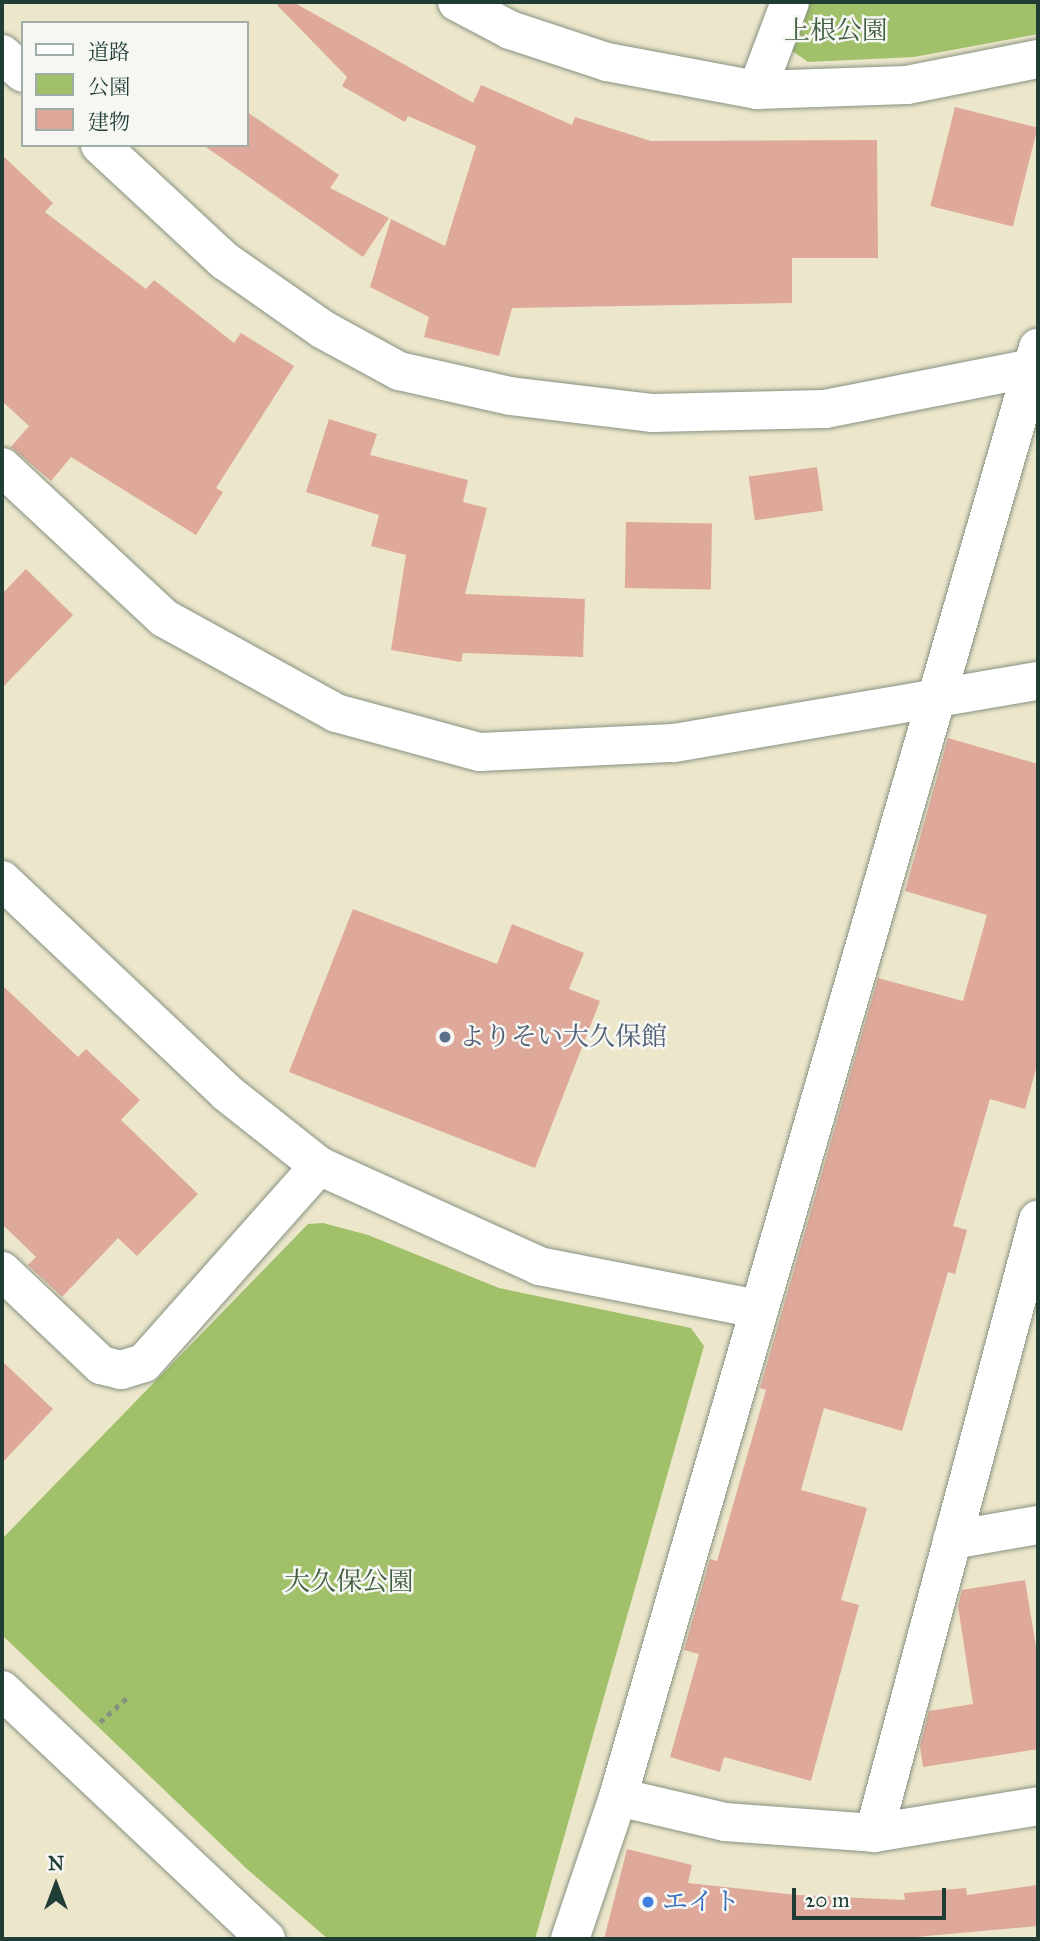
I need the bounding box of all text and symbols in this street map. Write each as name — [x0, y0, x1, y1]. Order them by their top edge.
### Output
park label: 上根公園 — [784, 15, 888, 47]
legend — [21, 21, 248, 147]
text: 道路 — [88, 39, 130, 65]
text: 公園 — [88, 74, 130, 100]
text: 建物 — [88, 109, 130, 135]
place label: よりそい大久保館 — [459, 1021, 667, 1053]
marker: よりそい大久保館 — [437, 1029, 453, 1045]
park label: 大久保公園 — [284, 1566, 414, 1598]
north arrow — [21, 1850, 91, 1920]
text: N — [48, 1852, 64, 1875]
scale bar — [795, 1874, 949, 1918]
place label: エイト — [662, 1886, 740, 1918]
text: 20 m — [805, 1887, 850, 1913]
marker: エイト — [640, 1894, 656, 1910]

